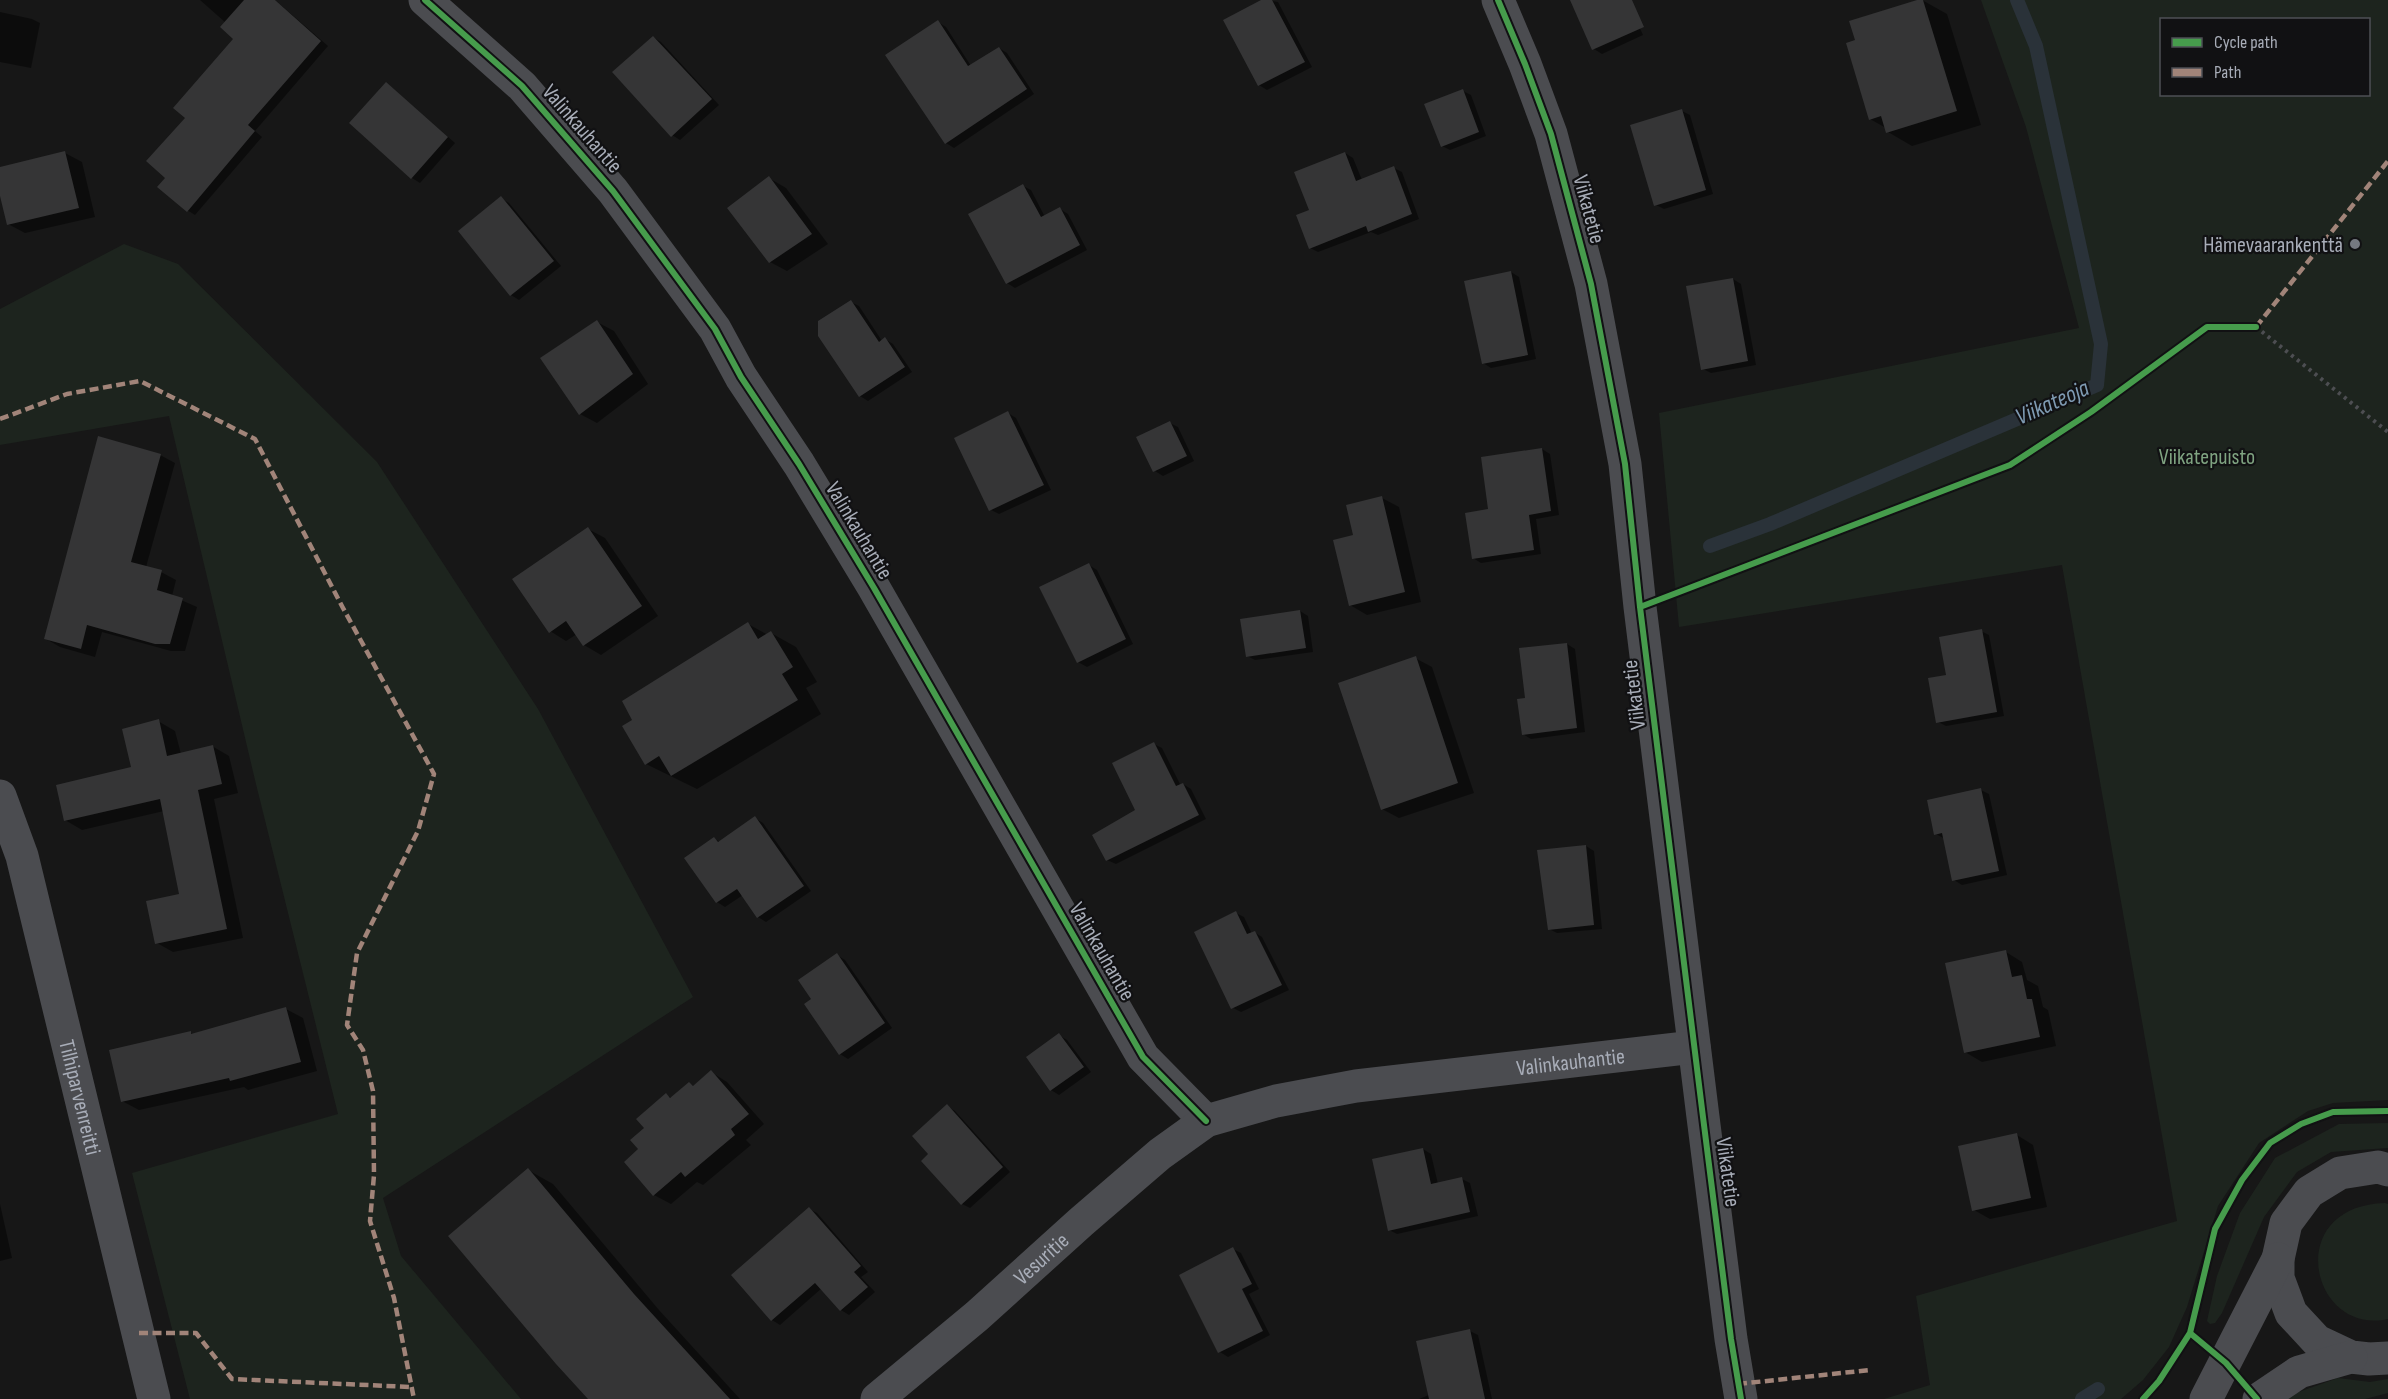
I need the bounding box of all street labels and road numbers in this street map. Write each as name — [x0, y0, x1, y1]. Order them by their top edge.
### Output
street label: Valinkauhantie — [536, 79, 628, 179]
street label: Viikatetie — [1566, 172, 1611, 247]
street label: Valinkauhantie — [819, 477, 898, 584]
street label: Viikatetie — [1617, 658, 1652, 731]
street label: Valinkauhantie — [1063, 898, 1141, 1006]
street label: Tilhiparvenreitti — [52, 1037, 106, 1158]
street label: Valinkauhantie — [1515, 1043, 1626, 1082]
street label: Viikatetie — [1709, 1136, 1746, 1209]
street label: Vesuritie — [1009, 1228, 1075, 1291]

